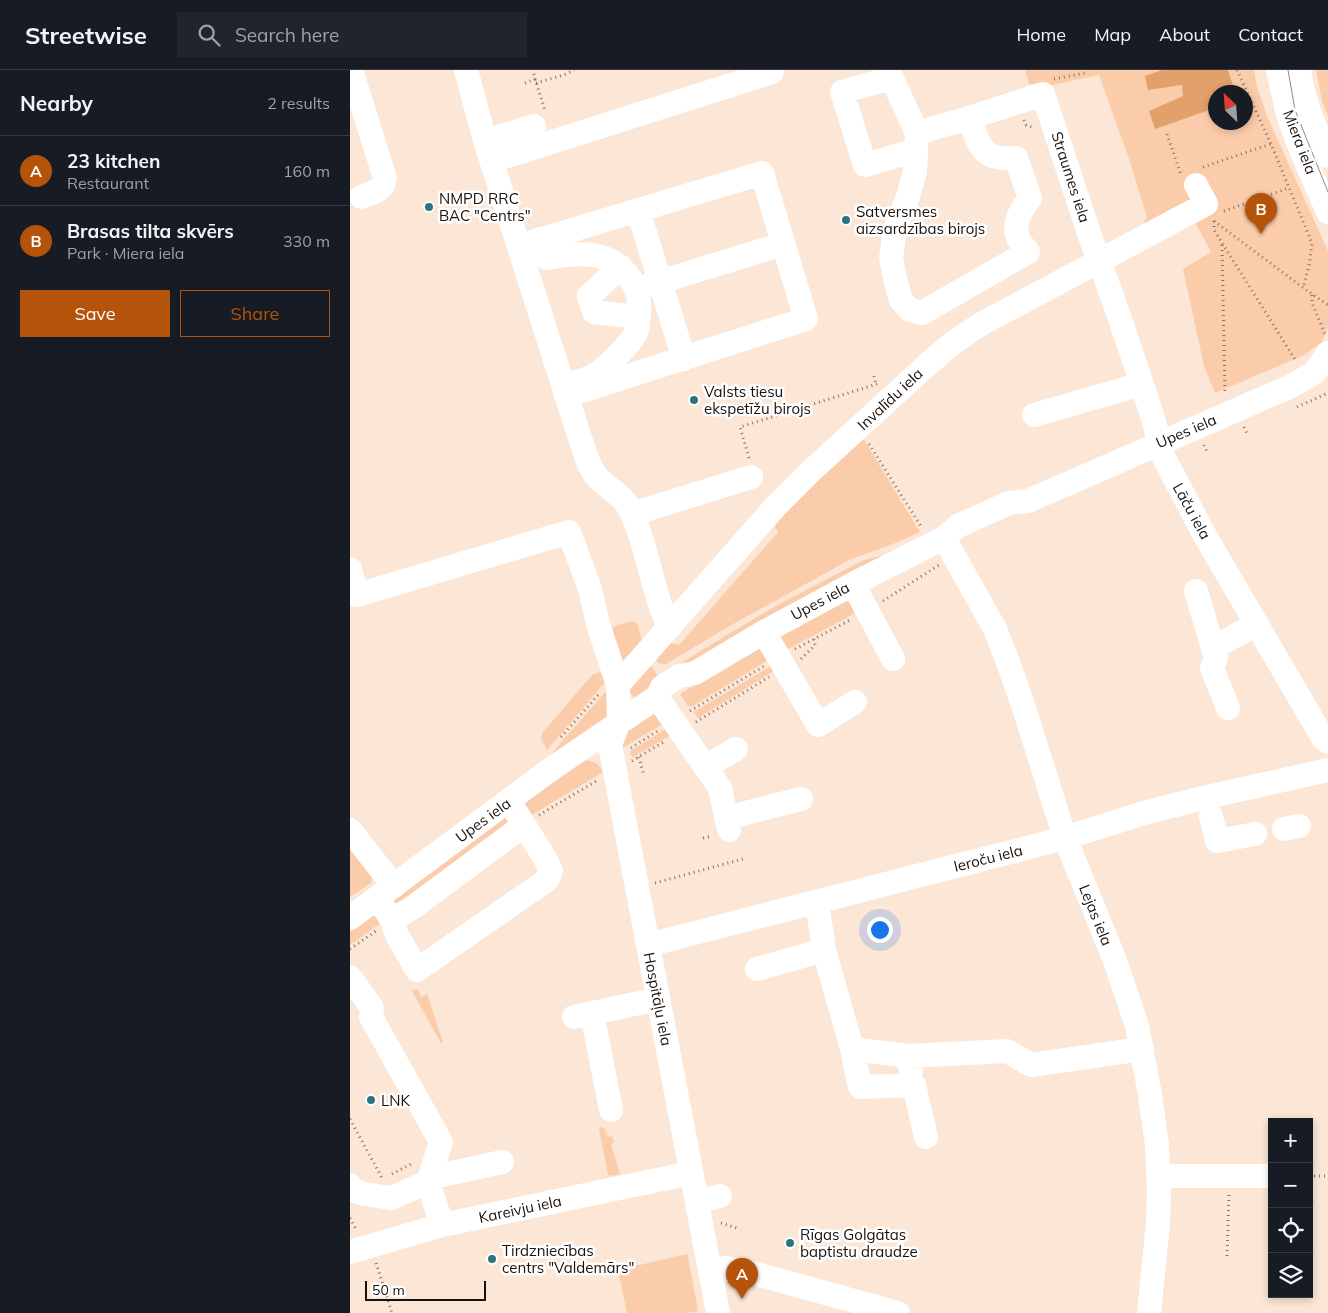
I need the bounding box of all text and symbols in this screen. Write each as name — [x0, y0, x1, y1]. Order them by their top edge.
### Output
search box — [177, 12, 527, 57]
text: Streetwise — [25, 20, 147, 50]
icon: search — [195, 21, 223, 49]
text: Search here — [235, 23, 339, 47]
text: Home — [1016, 23, 1066, 46]
text: Map — [1094, 23, 1131, 46]
text: About — [1159, 23, 1210, 46]
text: Contact — [1238, 23, 1303, 46]
north arrow — [1208, 85, 1253, 130]
text: Nearby — [20, 90, 93, 116]
text: 2 results — [267, 93, 330, 113]
street label: Miera iela — [1279, 107, 1321, 177]
street label: Straumes iela — [1047, 129, 1095, 225]
text: 23 kitchen — [67, 149, 160, 173]
text: A — [30, 161, 42, 181]
text: 160 m — [283, 161, 330, 181]
text: Restaurant — [67, 173, 149, 193]
place label: NMPD RRC BAC "Centrs" — [439, 189, 531, 225]
pin: B — [1245, 193, 1277, 234]
marker: NMPD RRC BAC "Centrs" — [423, 201, 435, 213]
place label: Satversmes aizsardzības birojs — [856, 202, 985, 238]
marker: Satversmes aizsardzības birojs — [840, 214, 852, 226]
text: Brasas tilta skvērs — [67, 219, 234, 243]
text: B — [30, 231, 42, 251]
text: 330 m — [283, 231, 330, 251]
text: Park · Miera iela — [67, 243, 184, 263]
button: Save — [20, 290, 170, 337]
button: Share — [180, 290, 330, 337]
street label: Invalīdu iela — [853, 364, 927, 434]
place label: Valsts tiesu ekspetīžu birojs — [704, 382, 811, 418]
marker: Valsts tiesu ekspetīžu birojs — [688, 394, 700, 406]
street label: Upes iela — [1153, 410, 1219, 452]
street label: Lāču iela — [1169, 480, 1215, 542]
street label: Upes iela — [787, 578, 853, 624]
street label: Upes iela — [452, 794, 514, 846]
street label: Ieroču iela — [952, 840, 1024, 876]
street label: Lejas iela — [1075, 882, 1117, 948]
your location — [867, 917, 893, 943]
street label: Hospitāļu iela — [640, 951, 676, 1047]
place label: LNK — [381, 1091, 410, 1110]
marker: LNK — [365, 1094, 377, 1106]
map controls — [1268, 1118, 1313, 1298]
button: + — [1268, 1118, 1313, 1163]
button: − — [1268, 1163, 1313, 1208]
street label: Kareivju iela — [477, 1191, 563, 1227]
button: locate — [1268, 1208, 1313, 1253]
place label: Rīgas Golgātas baptistu draudze — [800, 1225, 918, 1261]
marker: Rīgas Golgātas baptistu draudze — [784, 1237, 796, 1249]
place label: Tirdzniecības centrs "Valdemārs" — [502, 1241, 634, 1277]
marker: Tirdzniecības centrs "Valdemārs" — [486, 1253, 498, 1265]
button: layers — [1268, 1253, 1313, 1298]
pin: A — [726, 1258, 758, 1299]
scale bar — [365, 1278, 486, 1301]
text: 50 m — [372, 1281, 405, 1299]

